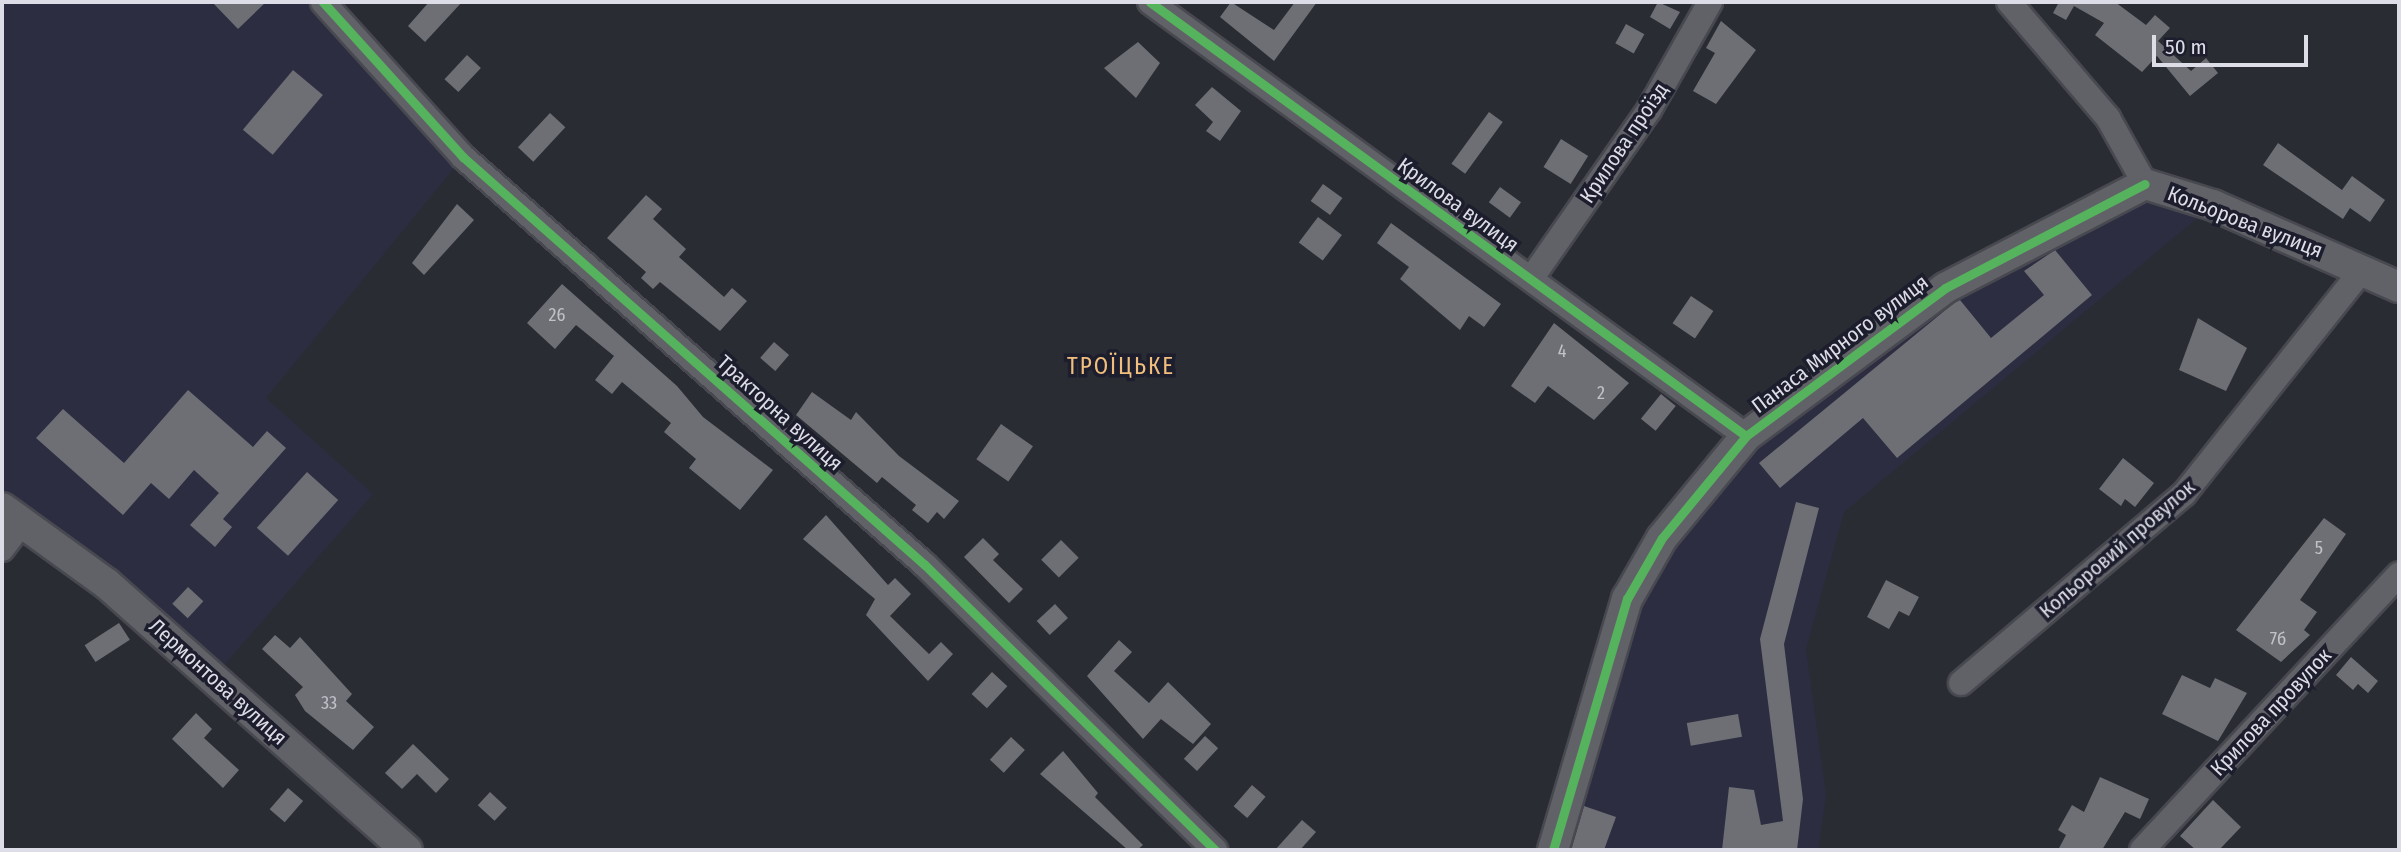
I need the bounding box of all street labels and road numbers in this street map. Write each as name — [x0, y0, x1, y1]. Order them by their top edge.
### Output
street label: Крилова проїзд — [1575, 78, 1673, 208]
street label: Крилова вулиця — [1392, 152, 1524, 258]
street label: Кольорова вулиця — [2164, 181, 2326, 263]
street label: Панаса Мирного вулиця — [1747, 269, 1933, 419]
street label: Тракторна вулиця — [712, 350, 848, 476]
street label: Кольоровий провулок — [2034, 475, 2200, 623]
street label: Лермонтова вулиця — [144, 614, 292, 750]
street label: Крилова провулок — [2205, 643, 2337, 781]

